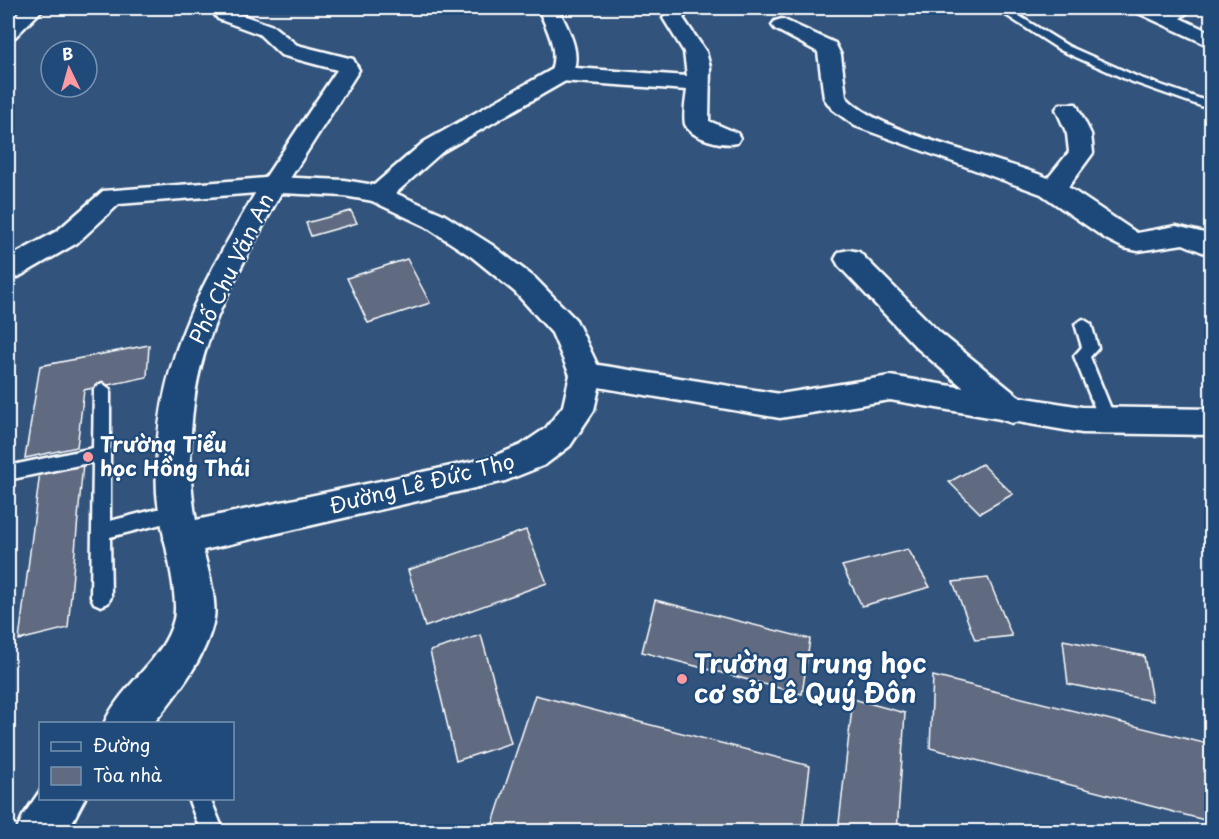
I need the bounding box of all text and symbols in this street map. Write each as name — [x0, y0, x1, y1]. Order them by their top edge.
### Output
north arrow — [39, 39, 99, 99]
text: B — [61, 41, 74, 65]
street label: Phố Chu Văn An — [180, 187, 281, 349]
place label: Trường Tiểu học Hồng Thái — [100, 427, 250, 483]
street label: Đường Lê Đức Thọ — [326, 444, 517, 521]
marker: Trường Tiểu học Hồng Thái — [81, 450, 95, 464]
place label: Trường Trung học cơ sở Lê Quý Đôn — [694, 643, 927, 712]
marker: Trường Trung học cơ sở Lê Quý Đôn — [675, 672, 689, 686]
legend — [39, 722, 234, 800]
text: Đường — [93, 731, 150, 758]
text: Tòa nhà — [93, 761, 163, 788]

